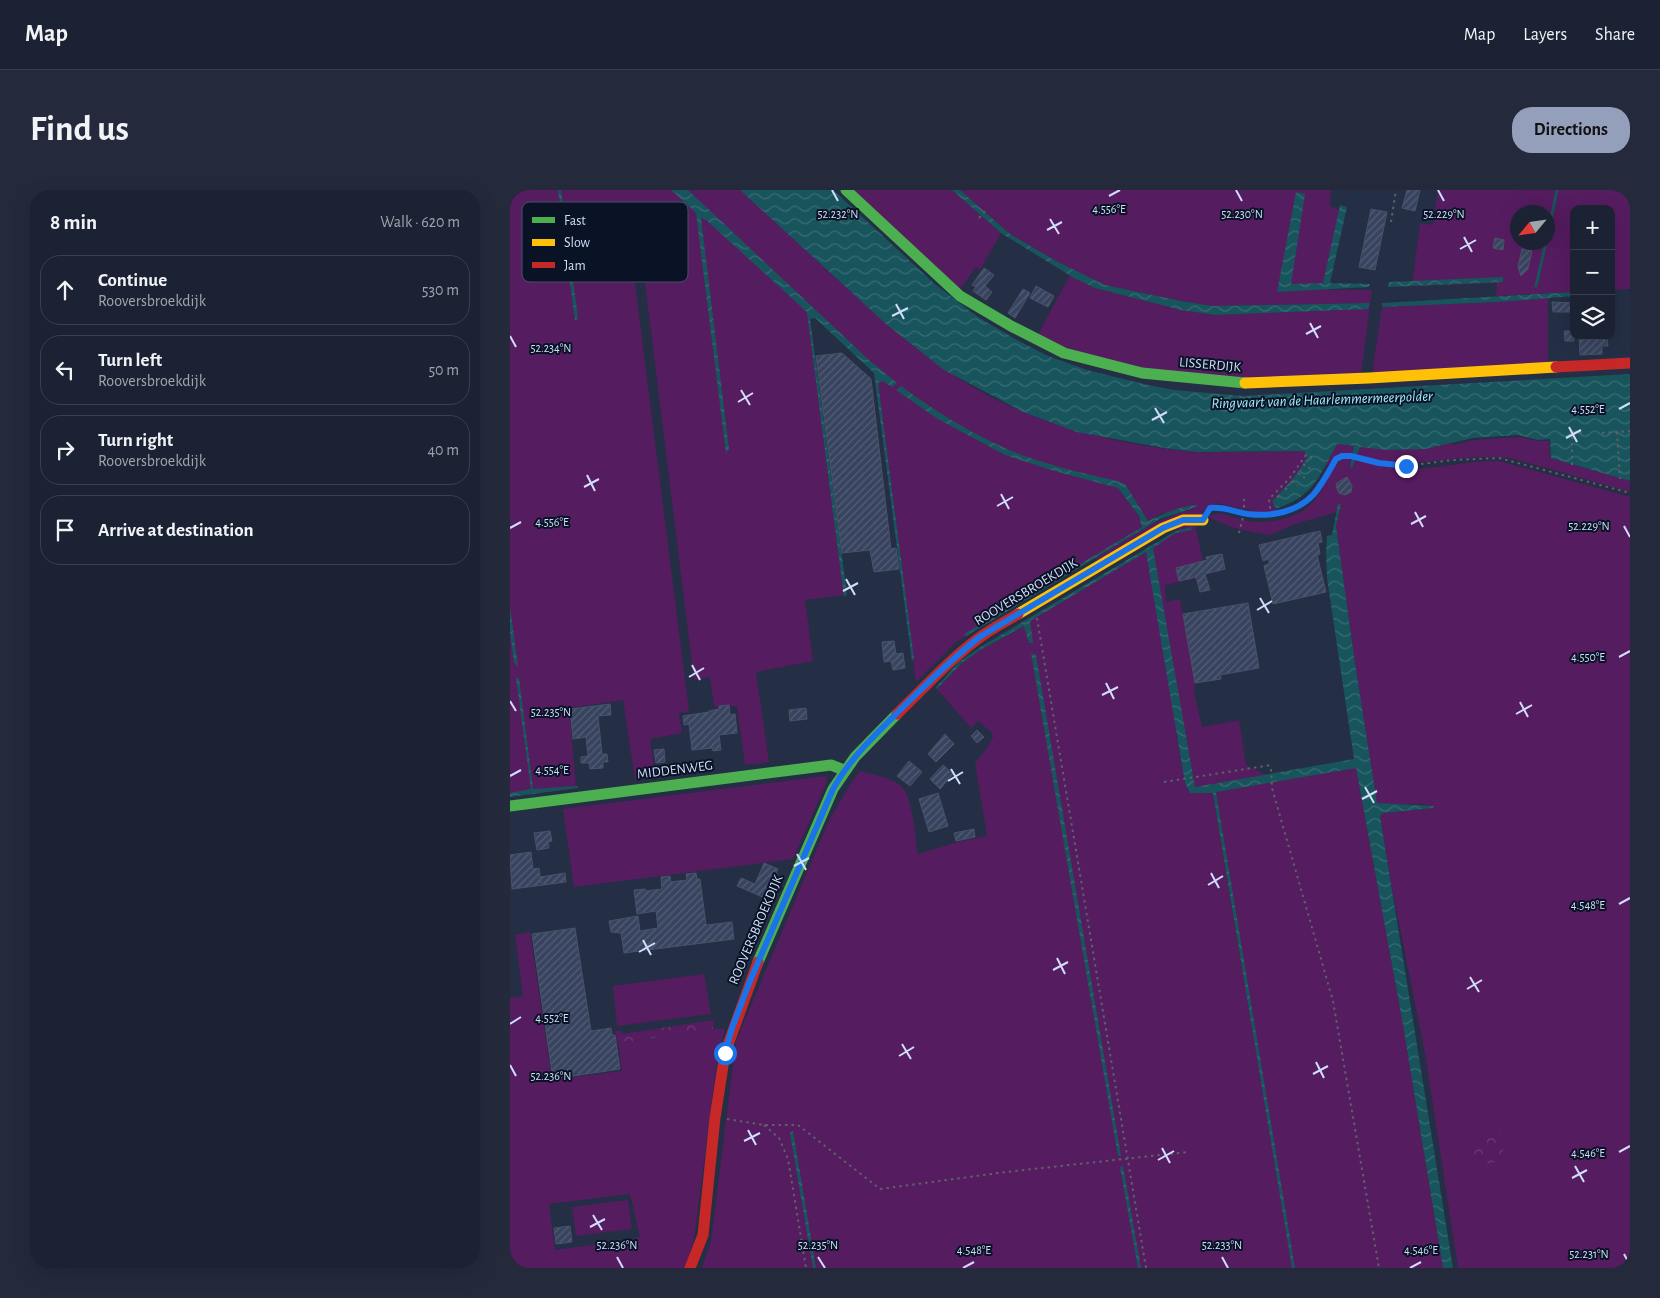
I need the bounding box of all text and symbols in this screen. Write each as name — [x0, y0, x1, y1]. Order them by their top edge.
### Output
text: Map — [25, 22, 68, 46]
text: Map — [1464, 26, 1495, 44]
text: Layers — [1523, 26, 1567, 44]
text: Share — [1595, 26, 1635, 44]
button: Directions — [1512, 107, 1630, 153]
text: Find us — [30, 112, 129, 147]
legend — [522, 202, 688, 282]
text: 4.556°E — [1092, 203, 1126, 215]
north arrow — [1510, 205, 1555, 250]
map controls — [1570, 205, 1615, 340]
button: + — [1570, 205, 1615, 250]
text: 52.232°N — [818, 208, 858, 220]
text: 52.230°N — [1221, 208, 1263, 220]
text: 52.229°N — [1423, 208, 1465, 220]
text: 8 min — [50, 212, 97, 233]
text: Walk · 620 m — [380, 214, 460, 230]
text: Fast — [564, 214, 586, 228]
text: Slow — [564, 236, 591, 250]
button: − — [1570, 250, 1615, 295]
text: Jam — [564, 259, 586, 273]
text: Continue — [98, 271, 167, 290]
icon: ahead — [51, 276, 79, 304]
text: 530 m — [422, 282, 459, 298]
text: Rooversbroekdijk — [98, 293, 206, 309]
button: layers — [1570, 295, 1615, 340]
text: 52.234°N — [530, 342, 572, 354]
text: Turn left — [98, 351, 162, 370]
street label: LISSERDIJK — [1178, 355, 1242, 375]
icon: left — [51, 356, 79, 384]
text: 50 m — [428, 362, 459, 378]
text: Rooversbroekdijk — [98, 373, 206, 389]
water label: Ringvaart van de Haarlemmermeerpolder — [1211, 389, 1434, 411]
text: 4.552°E — [1571, 403, 1605, 415]
text: Turn right — [98, 431, 173, 450]
icon: right — [51, 436, 79, 464]
text: 40 m — [427, 442, 459, 458]
text: Rooversbroekdijk — [98, 453, 206, 469]
route end — [1395, 455, 1418, 478]
icon: arrive — [51, 516, 79, 544]
text: 4.556°E — [535, 516, 569, 528]
text: 52.229°N — [1568, 520, 1610, 532]
text: Arrive at destination — [98, 521, 254, 540]
street label: ROOVERSBROEKDIJK — [972, 556, 1080, 628]
text: 4.550°E — [1571, 651, 1605, 663]
text: 52.235°N — [531, 706, 571, 718]
street label: MIDDENWEG — [636, 758, 714, 782]
text: 4.554°E — [535, 764, 569, 776]
street label: ROOVERSBROEKDIJK — [727, 873, 786, 987]
text: 4.548°E — [1571, 899, 1605, 911]
text: 4.552°E — [535, 1012, 569, 1024]
route start — [714, 1042, 737, 1065]
text: 52.236°N — [531, 1070, 571, 1082]
text: 4.546°E — [1571, 1147, 1605, 1159]
text: 52.236°N — [597, 1239, 637, 1251]
text: 52.235°N — [798, 1239, 838, 1251]
text: 52.233°N — [1202, 1239, 1242, 1251]
text: 4.548°E — [957, 1244, 991, 1256]
text: 4.546°E — [1404, 1244, 1438, 1256]
text: 52.231°N — [1569, 1248, 1609, 1260]

